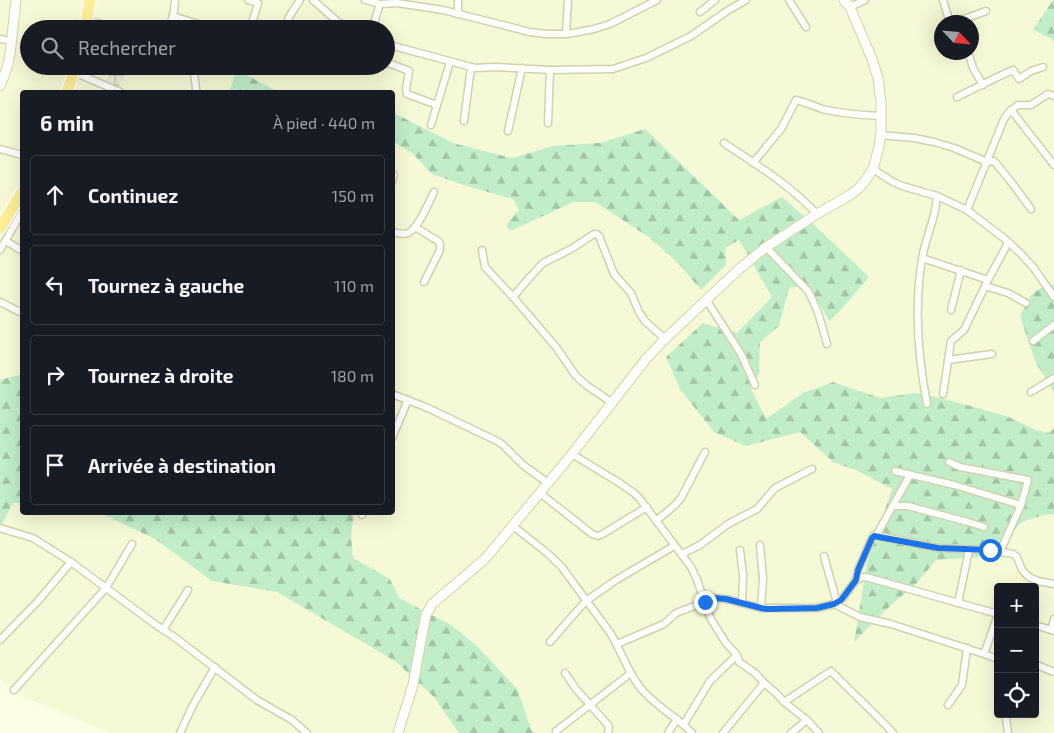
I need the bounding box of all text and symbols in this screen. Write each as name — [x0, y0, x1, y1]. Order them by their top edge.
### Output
north arrow — [934, 15, 979, 60]
search box — [20, 20, 395, 75]
icon: search — [38, 34, 66, 62]
text: Rechercher — [78, 36, 176, 59]
text: 6 min — [40, 110, 94, 135]
text: À pied · 440 m — [273, 113, 375, 132]
icon: ahead — [41, 181, 69, 209]
text: Continuez — [88, 184, 178, 207]
text: 150 m — [332, 186, 374, 205]
icon: left — [41, 271, 69, 299]
text: Tournez à gauche — [88, 274, 244, 297]
text: 110 m — [334, 276, 374, 295]
icon: right — [41, 361, 69, 389]
text: Tournez à droite — [88, 364, 234, 387]
text: 180 m — [331, 366, 374, 385]
icon: arrive — [41, 451, 69, 479]
text: Arrivée à destination — [88, 454, 276, 477]
route start — [979, 539, 1002, 562]
map controls — [994, 583, 1039, 718]
button: + — [994, 583, 1039, 628]
route end — [694, 591, 717, 614]
button: − — [994, 628, 1039, 673]
button: locate — [994, 673, 1039, 718]

